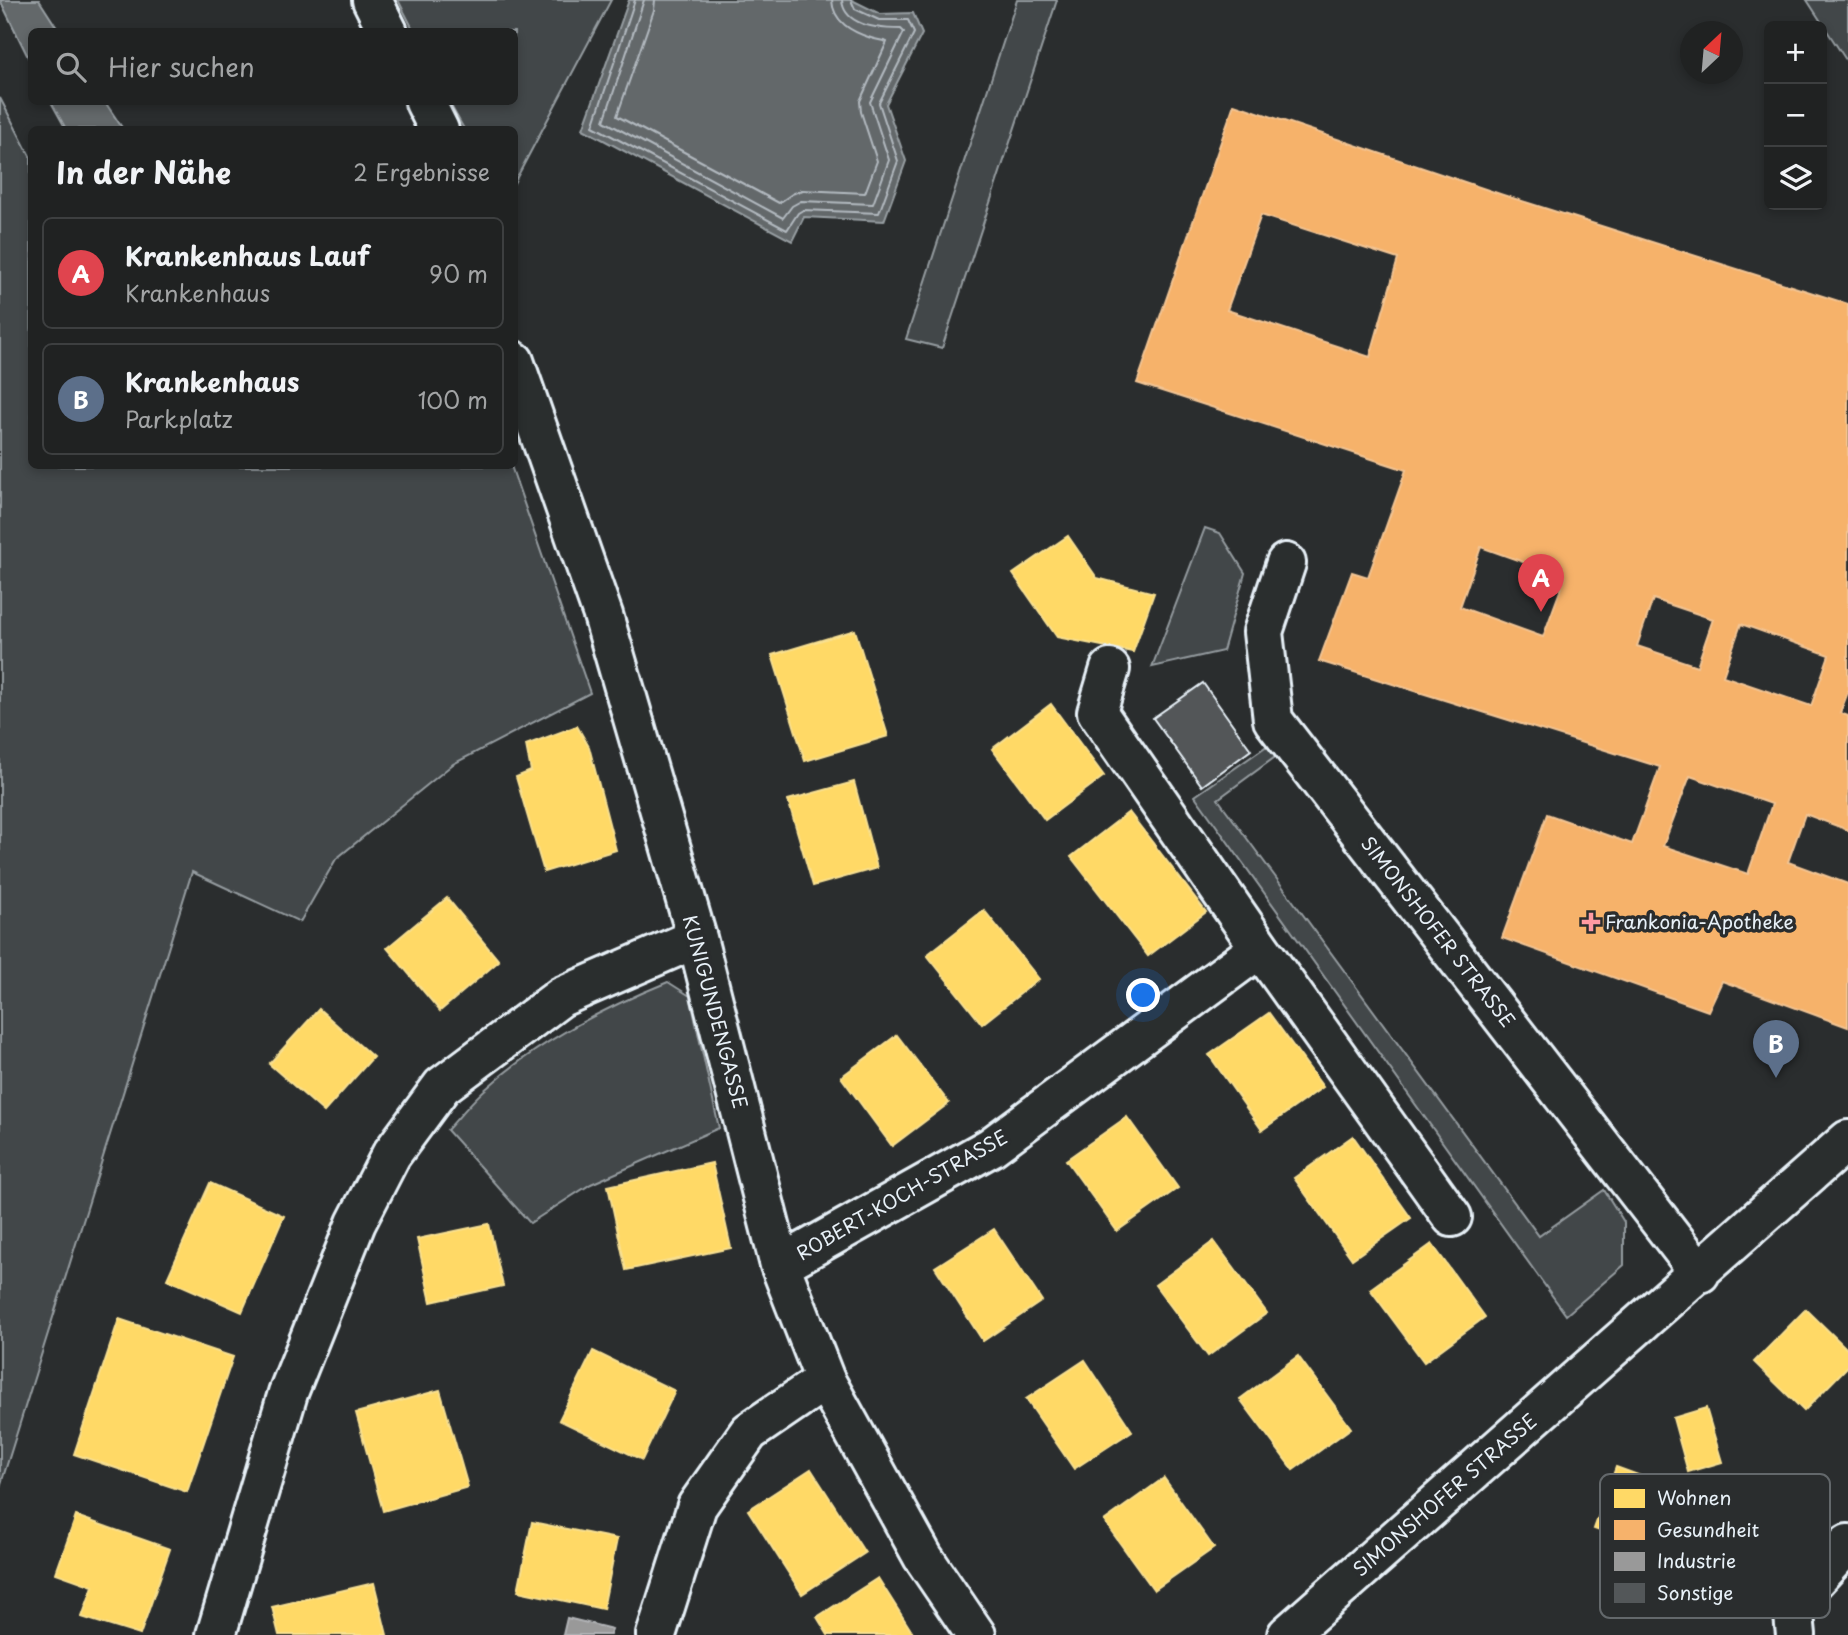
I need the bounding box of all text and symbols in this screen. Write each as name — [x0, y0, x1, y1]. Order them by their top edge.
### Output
north arrow — [1680, 21, 1743, 84]
map controls — [1764, 21, 1827, 210]
button: + — [1764, 21, 1827, 84]
search box — [28, 28, 518, 105]
text: Hier suchen — [108, 47, 255, 86]
icon: search — [52, 48, 90, 86]
button: − — [1764, 84, 1827, 147]
button: layers — [1764, 147, 1827, 210]
text: In der Nähe — [56, 149, 231, 194]
text: 2 Ergebnisse — [353, 154, 490, 189]
text: Krankenhaus Lauf — [125, 236, 370, 275]
text: A — [72, 256, 90, 291]
text: 90 m — [429, 256, 488, 291]
text: Krankenhaus — [125, 275, 270, 310]
text: Krankenhaus — [125, 362, 299, 401]
text: B — [73, 382, 89, 417]
text: 100 m — [418, 382, 488, 417]
text: Parkplatz — [125, 401, 233, 436]
pin: A — [1518, 554, 1564, 612]
street label: SIMONSHOFER STRASSE — [1355, 830, 1522, 1033]
place label: Frankonia-Apotheke — [1605, 907, 1794, 935]
street label: KUNIGUNDENGASSE — [677, 912, 755, 1112]
marker: Frankonia-Apotheke — [1583, 914, 1599, 930]
your location — [1126, 978, 1160, 1012]
pin: B — [1753, 1020, 1799, 1078]
street label: ROBERT-KOCH-STRASSE — [791, 1122, 1012, 1266]
street label: SIMONSHOFER STRASSE — [1346, 1406, 1542, 1582]
legend — [1600, 1474, 1830, 1618]
text: Wohnen — [1657, 1483, 1731, 1511]
text: Gesundheit — [1657, 1515, 1760, 1543]
text: Industrie — [1657, 1546, 1736, 1574]
text: Sonstige — [1657, 1578, 1733, 1606]

